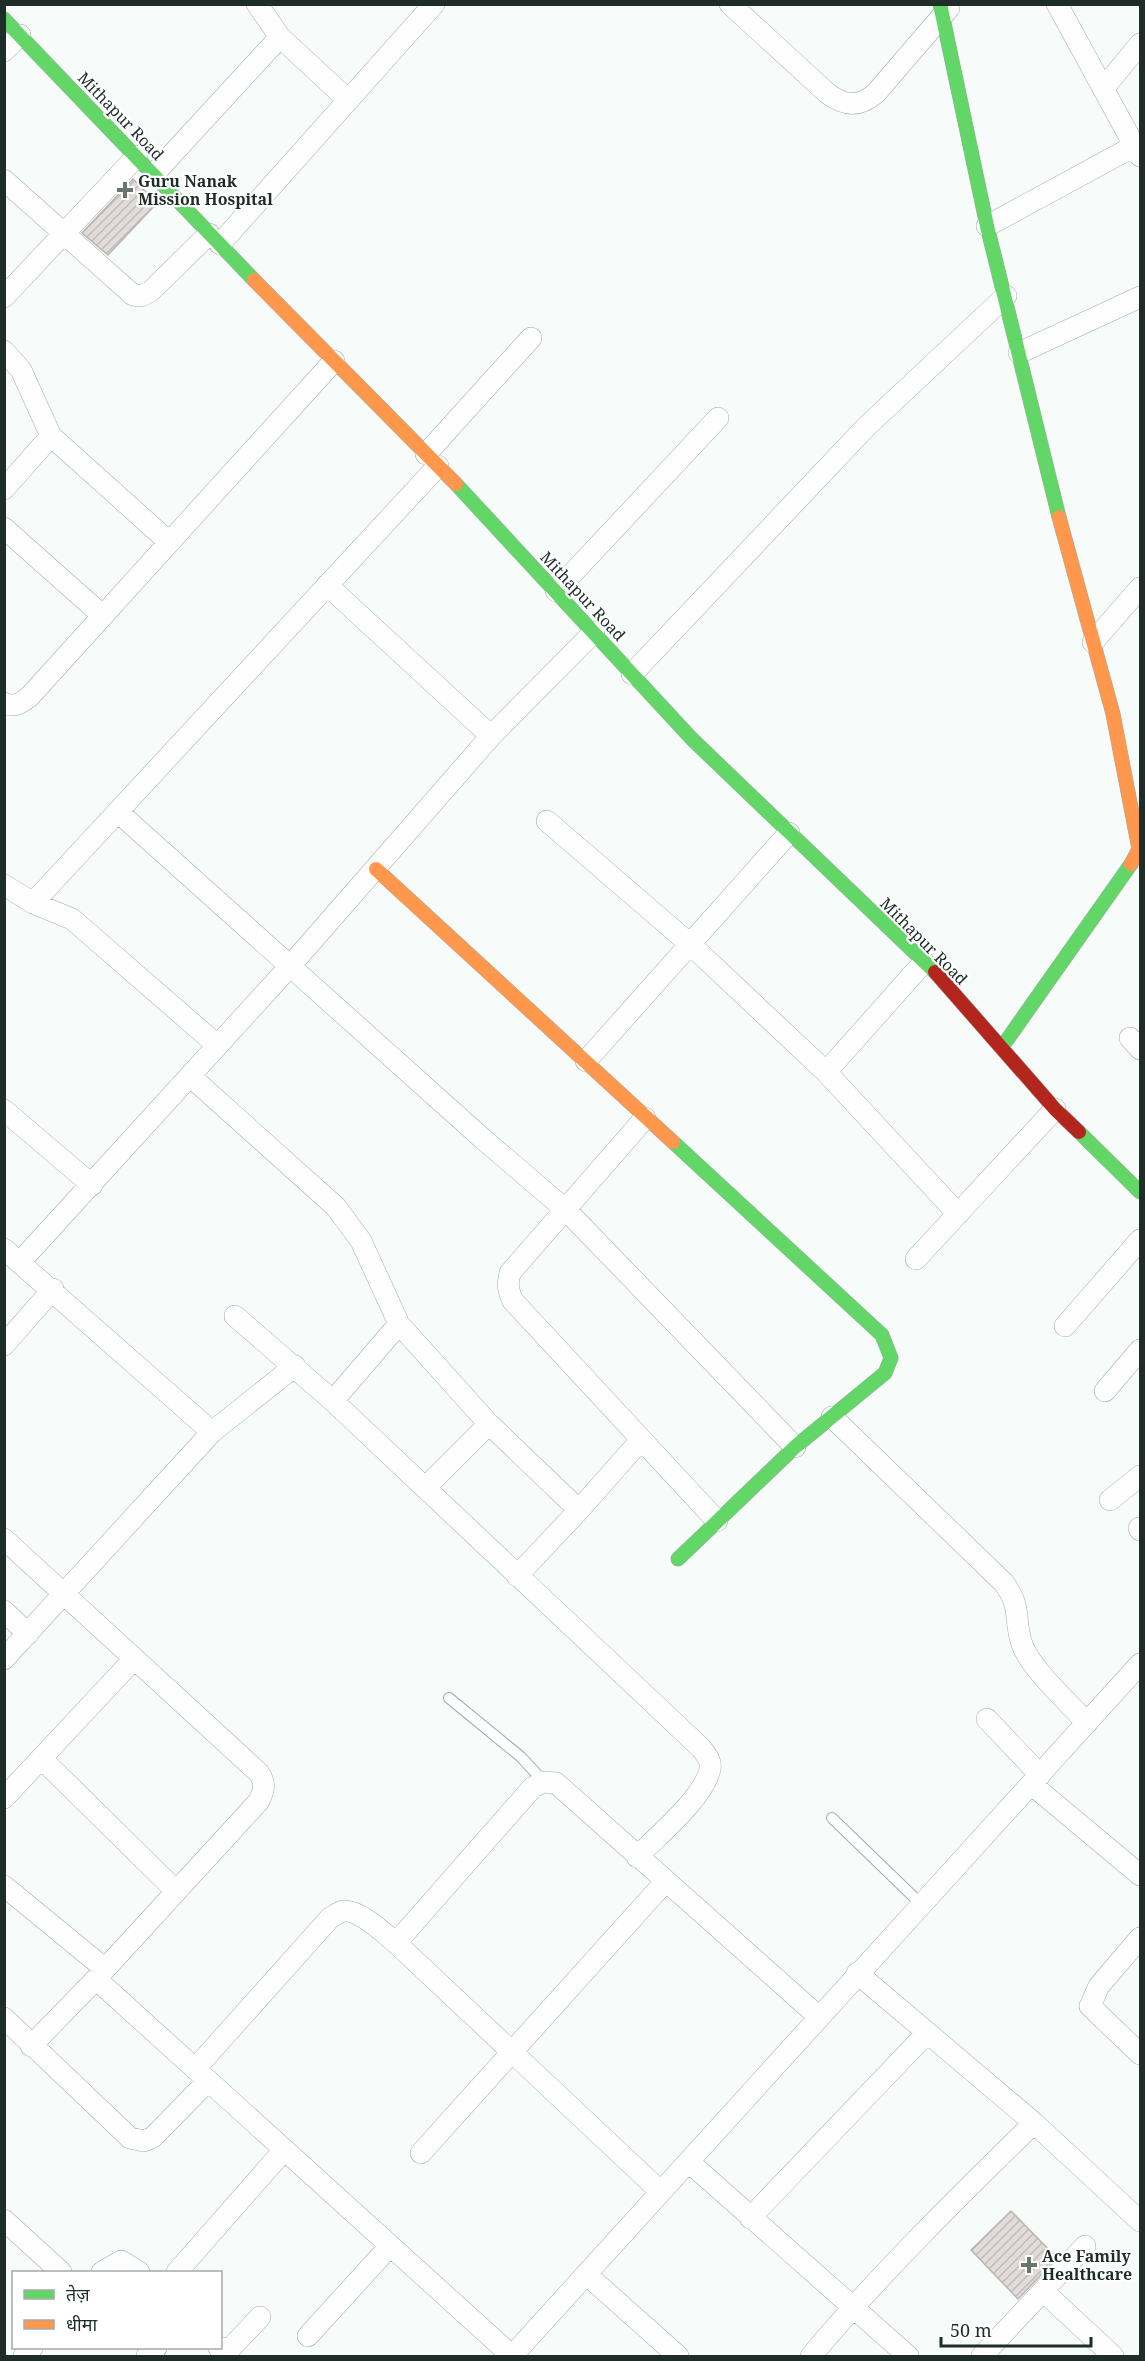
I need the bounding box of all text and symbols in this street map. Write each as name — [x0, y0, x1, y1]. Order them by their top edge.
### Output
street label: Mithapur Road — [73, 67, 169, 165]
place label: Guru Nanak Mission Hospital — [138, 170, 273, 210]
marker: Guru Nanak Mission Hospital — [116, 181, 134, 199]
street label: Mithapur Road — [536, 546, 630, 646]
street label: Mithapur Road — [876, 893, 973, 990]
place label: Ace Family Healthcare — [1042, 2245, 1132, 2285]
marker: Ace Family Healthcare — [1020, 2256, 1038, 2274]
legend — [12, 2271, 222, 2349]
text: तेज़ — [66, 2282, 90, 2306]
scale bar — [941, 2310, 1091, 2348]
text: धीमा — [66, 2312, 97, 2336]
text: 50 m — [950, 2318, 992, 2342]

